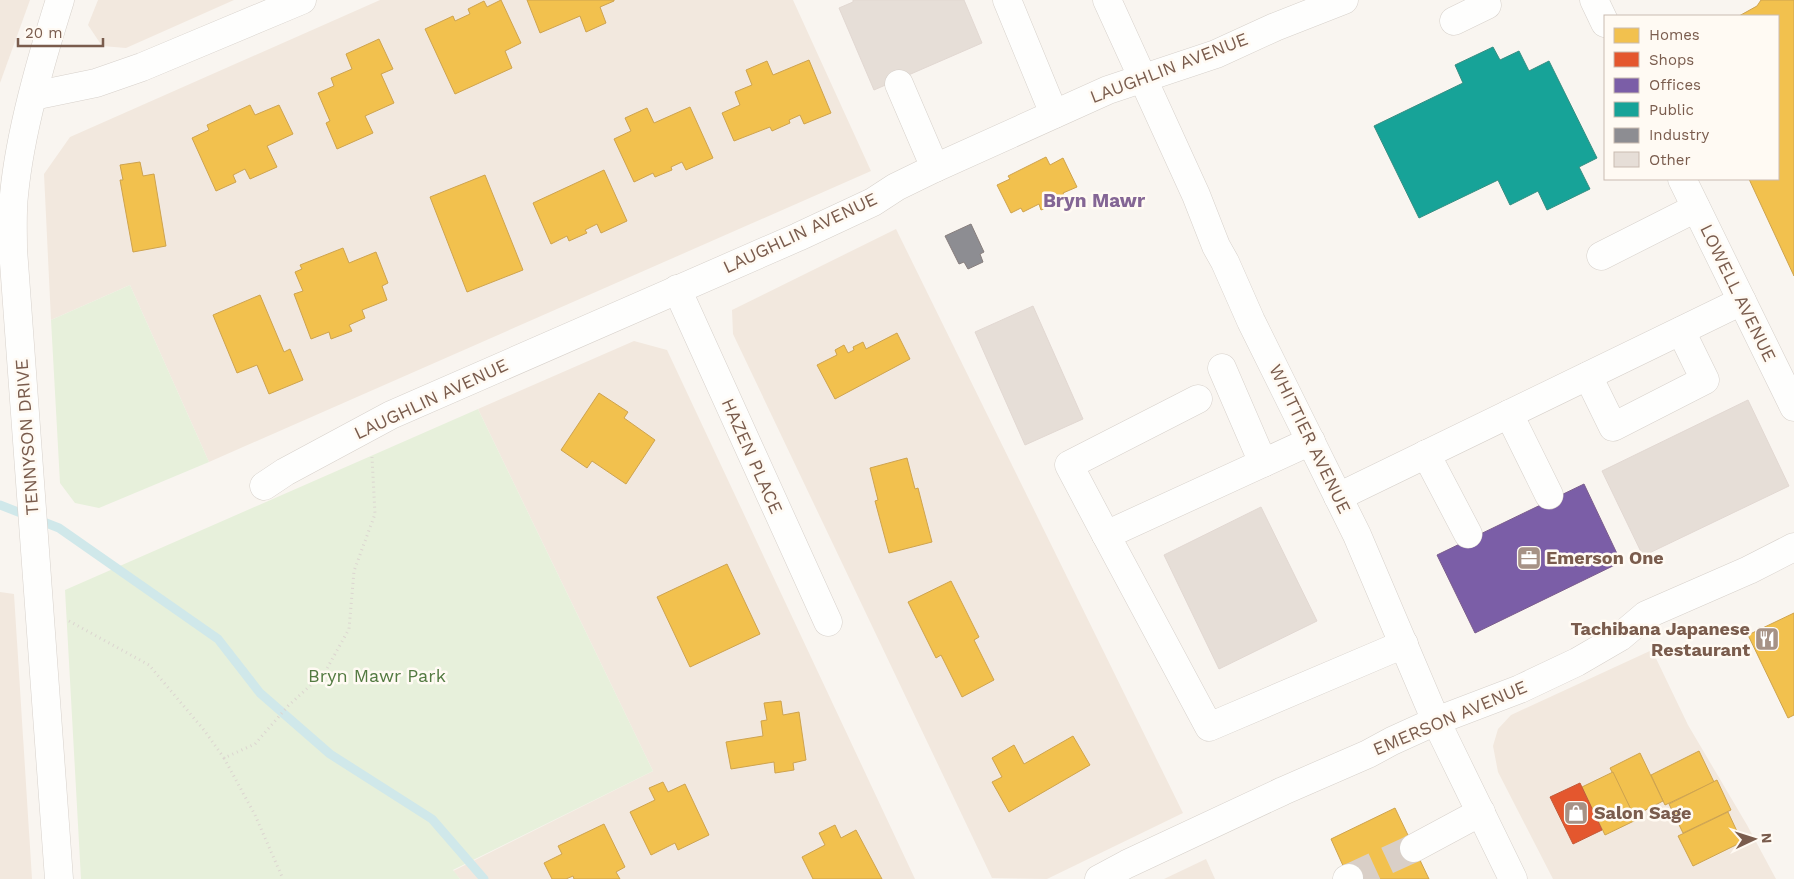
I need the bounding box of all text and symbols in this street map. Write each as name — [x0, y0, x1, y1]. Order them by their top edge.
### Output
scale bar — [18, 15, 102, 47]
legend — [1604, 15, 1779, 180]
text: 20 m — [25, 24, 63, 42]
text: Homes — [1649, 26, 1700, 44]
street label: LAUGHLIN AVENUE — [1087, 28, 1251, 107]
text: Shops — [1649, 51, 1694, 69]
text: Offices — [1649, 76, 1701, 94]
text: Public — [1649, 101, 1694, 119]
text: Industry — [1649, 126, 1710, 144]
text: Other — [1649, 151, 1691, 169]
street label: LAUGHLIN AVENUE — [720, 188, 880, 277]
district label: Bryn Mawr — [1043, 189, 1146, 212]
street label: LOWELL AVENUE — [1696, 221, 1781, 365]
street label: LAUGHLIN AVENUE — [351, 354, 511, 443]
street label: TENNYSON DRIVE — [11, 358, 42, 516]
street label: WHITTIER AVENUE — [1265, 361, 1356, 517]
street label: HAZEN PLACE — [718, 395, 787, 517]
office icon: Emerson One — [1516, 545, 1542, 571]
place label: Emerson One — [1546, 547, 1664, 568]
place label: Tachibana Japanese Restaurant — [1570, 618, 1750, 660]
restaurant icon: Tachibana Japanese Restaurant — [1754, 626, 1780, 652]
park label: Bryn Mawr Park — [308, 665, 446, 686]
street label: EMERSON AVENUE — [1370, 676, 1530, 760]
shop icon: Salon Sage — [1563, 800, 1589, 826]
place label: Salon Sage — [1594, 802, 1692, 823]
north arrow — [1729, 814, 1779, 864]
text: N — [1759, 832, 1775, 844]

